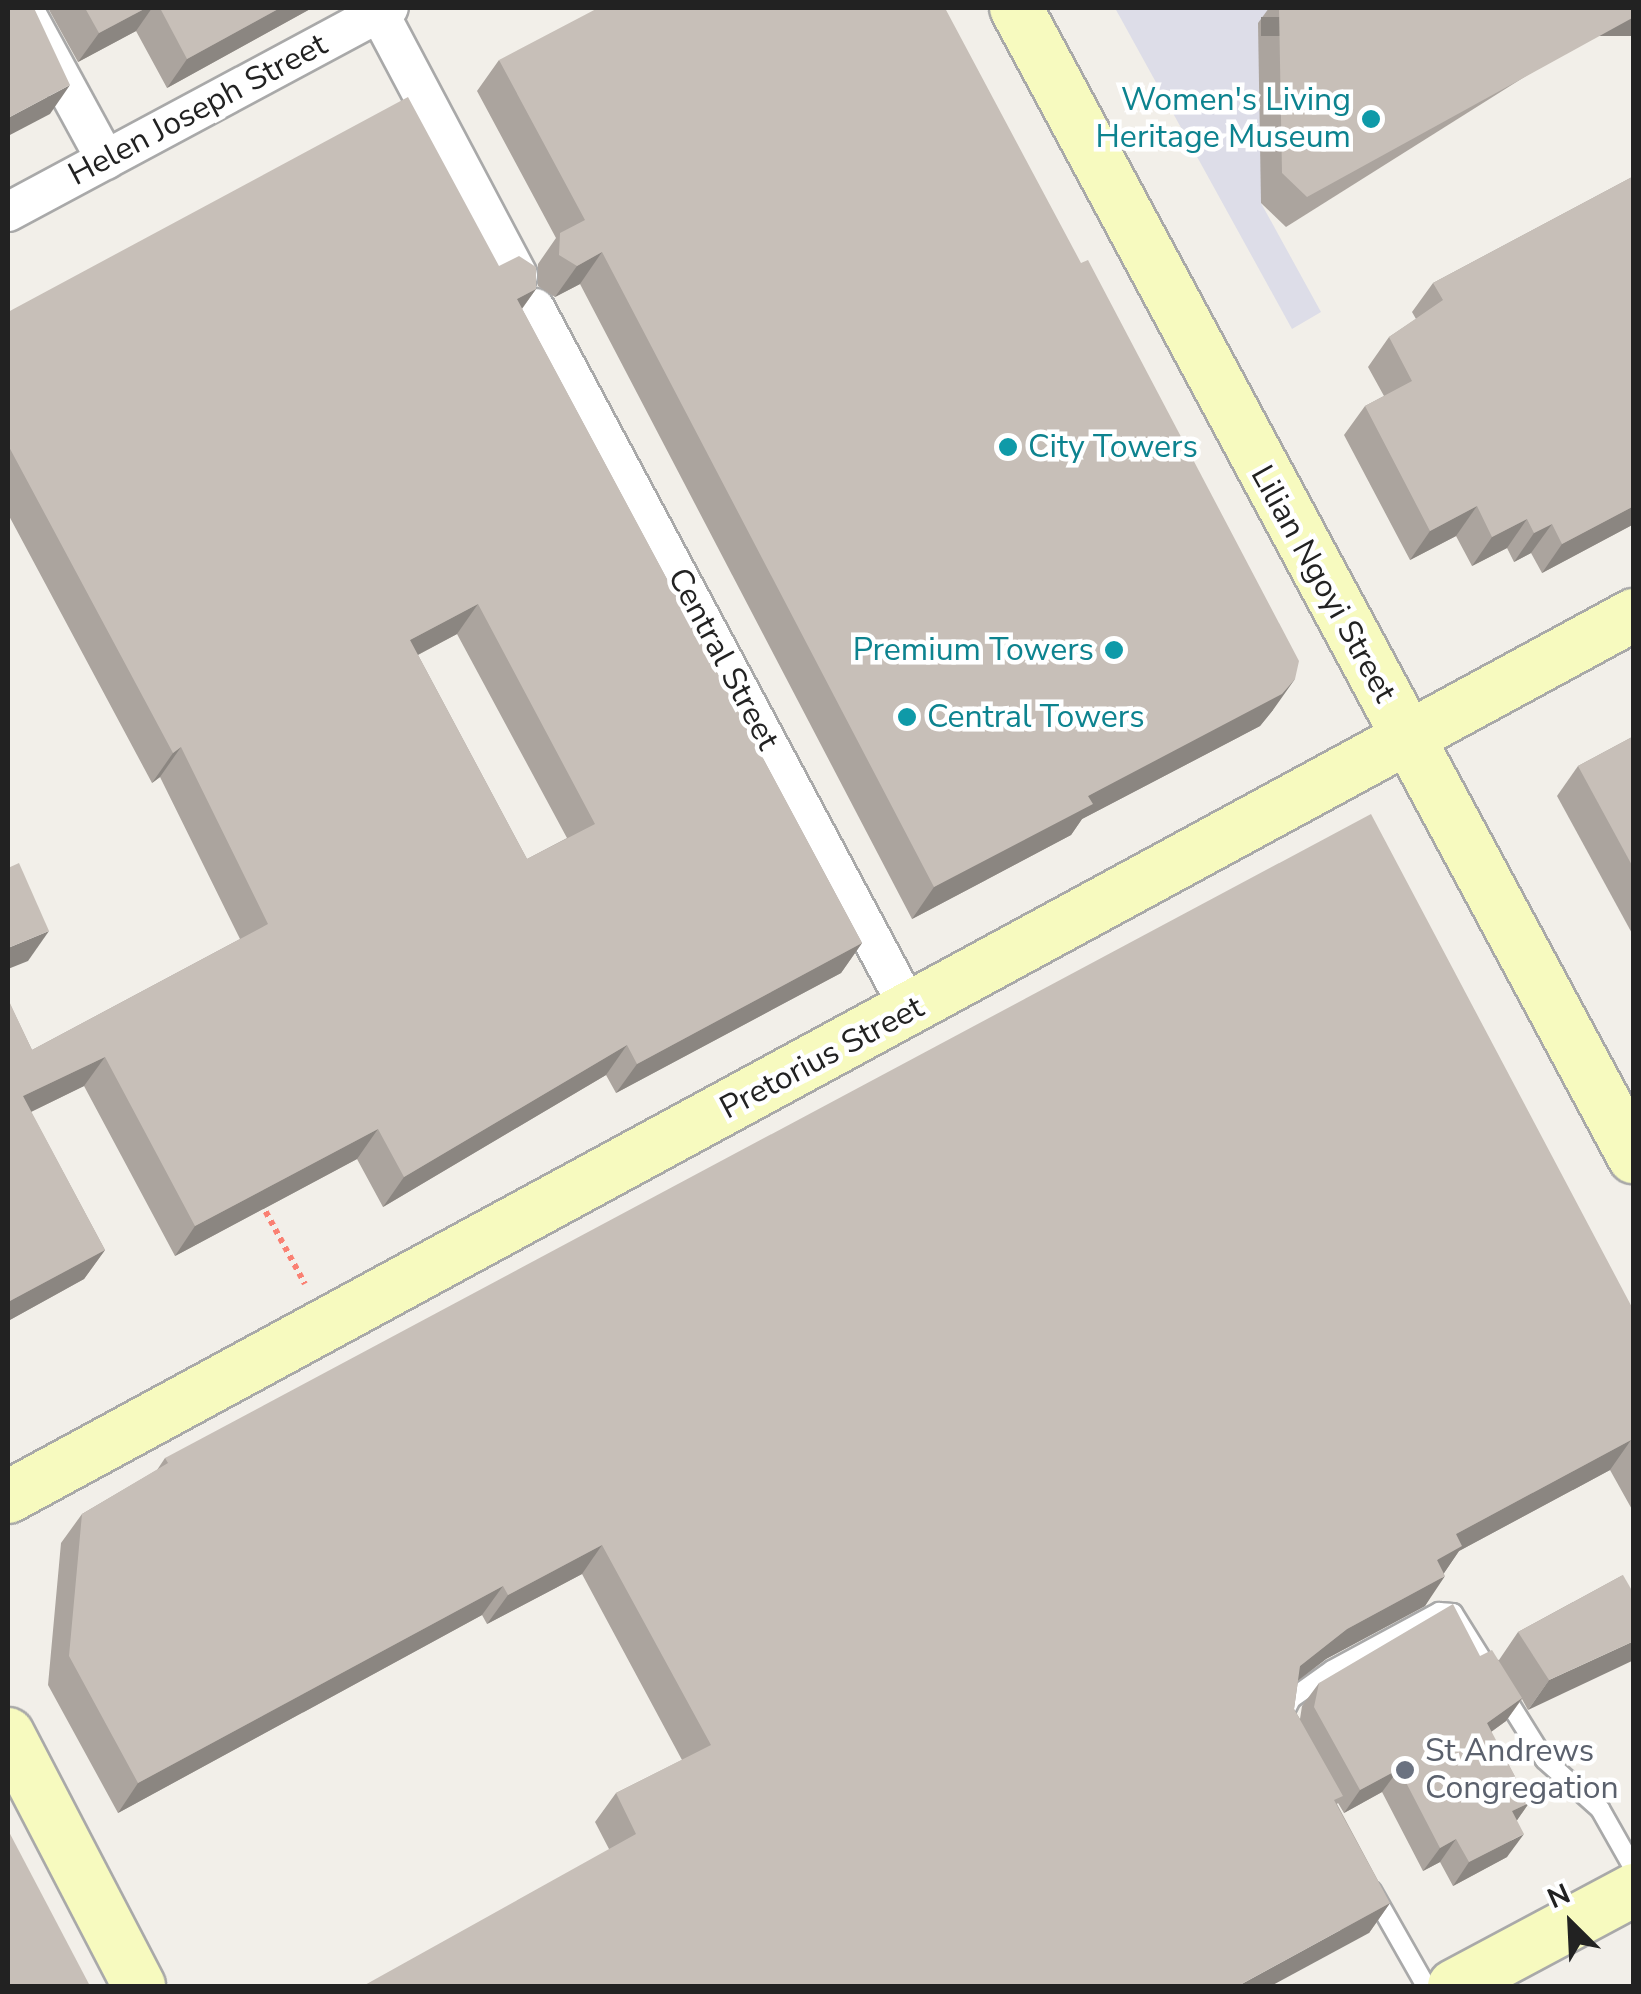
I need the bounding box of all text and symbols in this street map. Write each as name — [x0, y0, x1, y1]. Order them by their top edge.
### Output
street label: Helen Joseph Street — [62, 26, 334, 194]
place label: Women's Living Heritage Museum — [1096, 82, 1351, 157]
marker: Women's Living Heritage Museum — [1360, 108, 1382, 130]
place label: City Towers — [1028, 428, 1198, 466]
marker: City Towers — [997, 436, 1019, 458]
street label: Lilian Ngoyi Street — [1242, 459, 1404, 709]
street label: Central Street — [659, 562, 787, 756]
place label: Premium Towers — [853, 631, 1094, 669]
marker: Premium Towers — [1103, 639, 1125, 661]
place label: Central Towers — [927, 698, 1145, 736]
marker: Central Towers — [896, 706, 918, 728]
street label: Pretorius Street — [714, 988, 930, 1128]
place label: St Andrews Congregation — [1425, 1733, 1619, 1808]
marker: St Andrews Congregation — [1394, 1759, 1416, 1781]
north arrow — [1521, 1874, 1621, 1974]
text: N — [1541, 1875, 1576, 1918]

